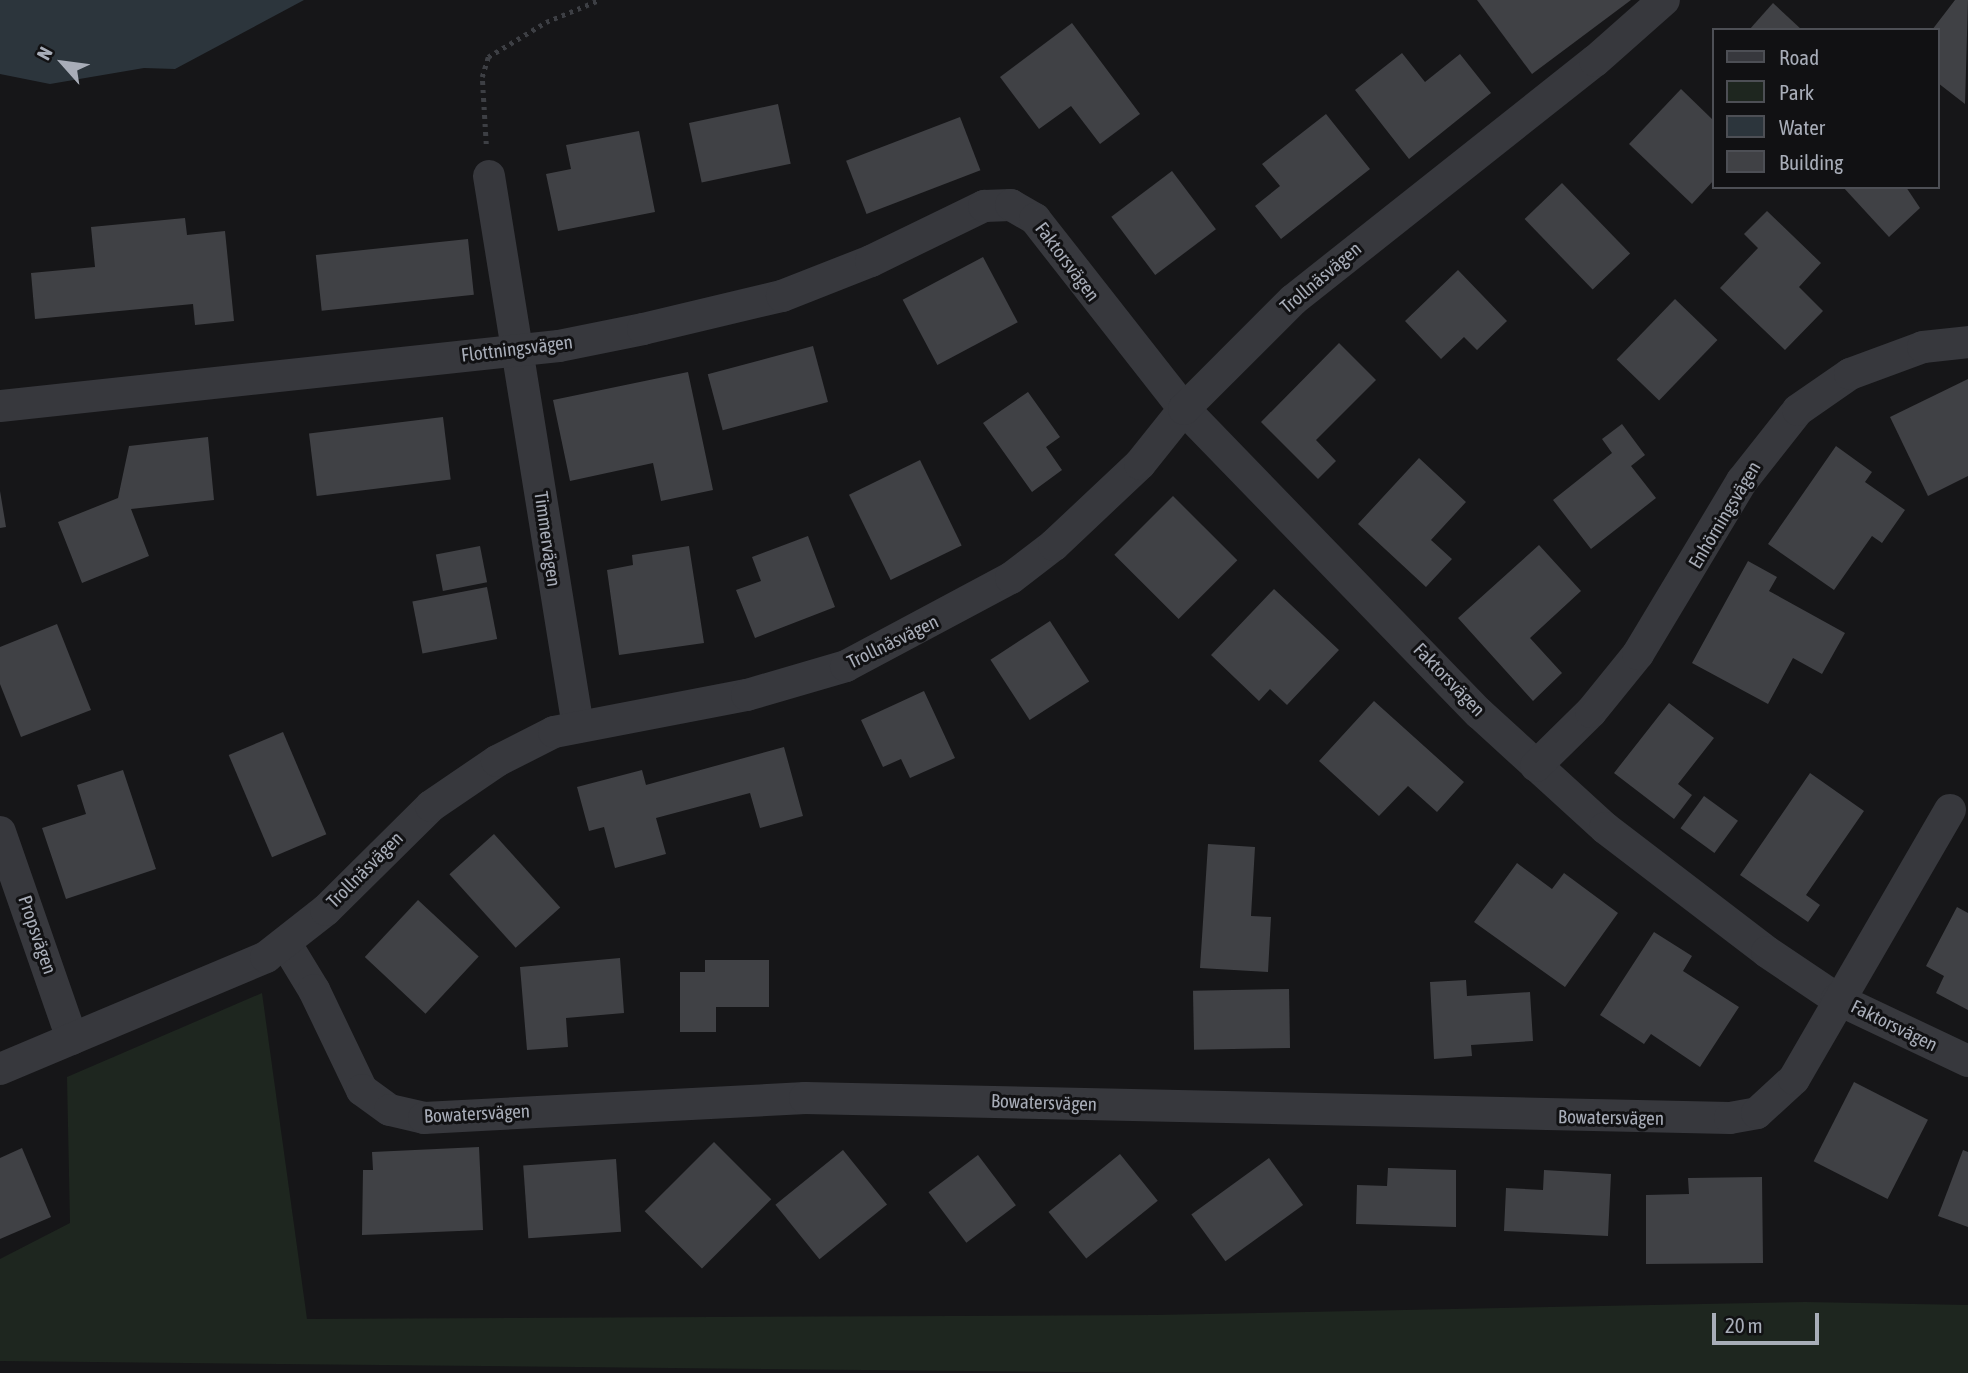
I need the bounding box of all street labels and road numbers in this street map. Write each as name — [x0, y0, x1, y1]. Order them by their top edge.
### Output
street label: Faktorsvägen — [1030, 218, 1104, 306]
street label: Trollnäsvägen — [1276, 238, 1366, 318]
street label: Flottningsvägen — [460, 331, 574, 367]
street label: Enhörningsvägen — [1684, 457, 1766, 573]
street label: Timmervägen — [529, 490, 565, 588]
street label: Trollnäsvägen — [844, 610, 942, 674]
street label: Faktorsvägen — [1408, 639, 1490, 721]
street label: Trollnäsvägen — [322, 827, 408, 913]
street label: Propsvägen — [13, 893, 61, 977]
street label: Faktorsvägen — [1847, 995, 1941, 1057]
street label: Bowatersvägen — [991, 1090, 1097, 1116]
street label: Bowatersvägen — [423, 1100, 531, 1128]
street label: Bowatersvägen — [1558, 1106, 1664, 1130]

